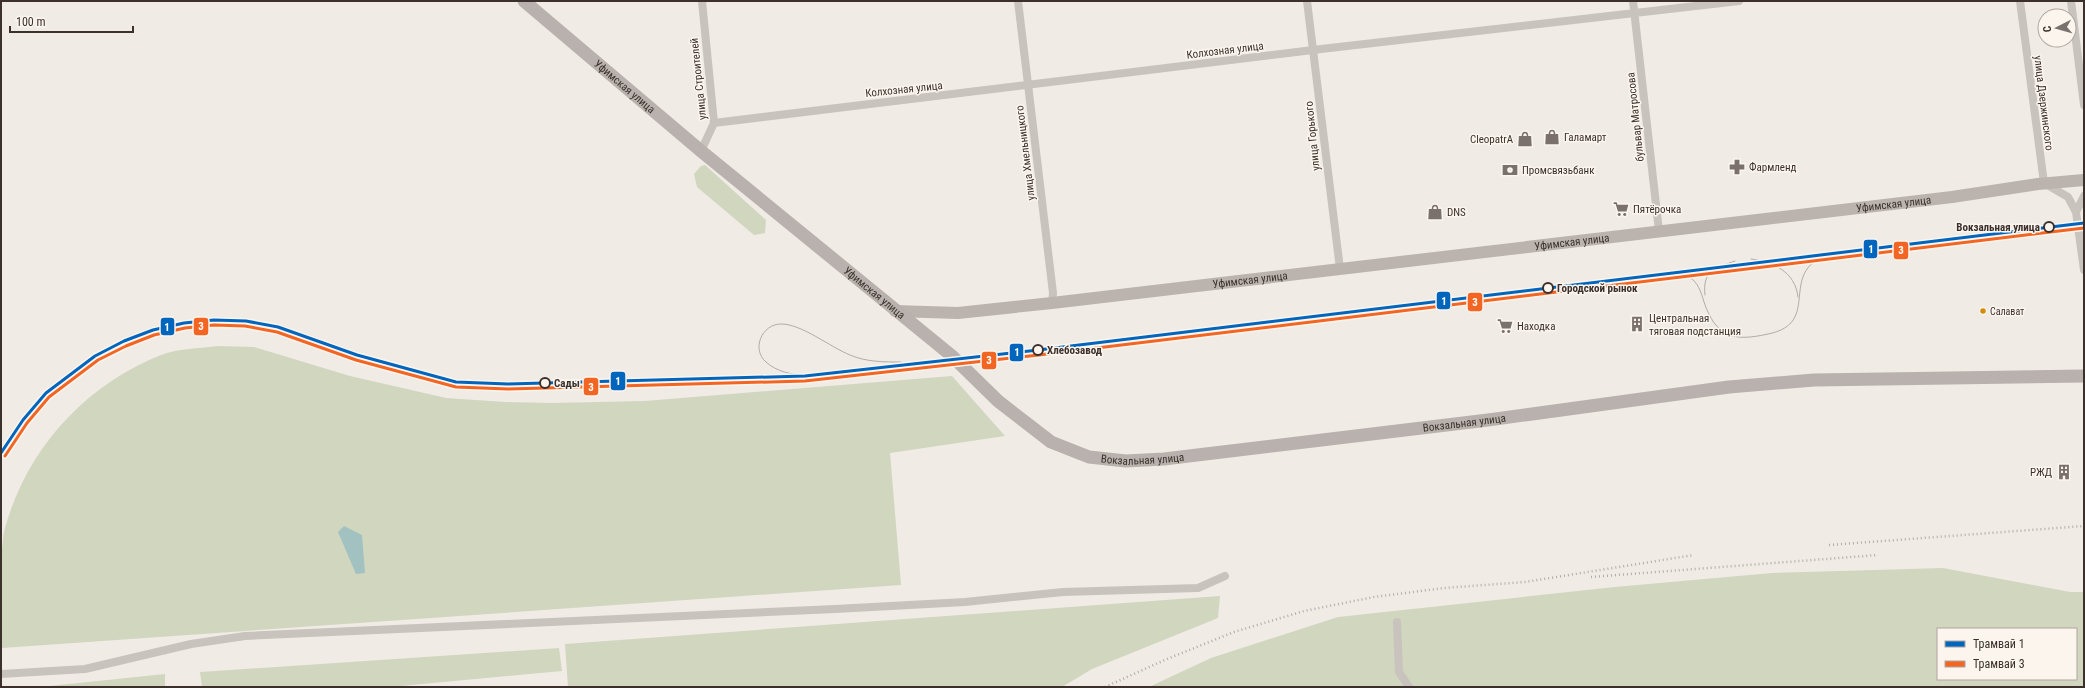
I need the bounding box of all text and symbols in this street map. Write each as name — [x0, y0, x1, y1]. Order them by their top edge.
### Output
scale bar — [10, 8, 133, 34]
north arrow — [2037, 8, 2077, 48]
text: 100 m — [16, 15, 46, 29]
text: С — [2041, 25, 2054, 33]
street label: улица Строителей — [688, 37, 709, 121]
street label: Колхозная улица — [1186, 39, 1264, 62]
street label: улица Дзержинского — [2031, 55, 2056, 152]
street label: Уфимская улица — [591, 57, 657, 116]
street label: бульвар Матросова — [1624, 72, 1647, 162]
street label: Колхозная улица — [865, 79, 943, 100]
street label: улица Горького — [1302, 100, 1323, 171]
street label: улица Хмельницкого — [1013, 104, 1038, 201]
shop icon: Галамарт — [1543, 128, 1561, 146]
shop icon: CleopatrA — [1516, 130, 1534, 148]
place label: Галамарт — [1564, 131, 1607, 144]
place label: CleopatrA — [1470, 133, 1514, 146]
pharmacy icon: Фармленд — [1728, 158, 1746, 176]
bank icon: Промсвязьбанк — [1501, 161, 1519, 179]
place label: Фармленд — [1749, 161, 1797, 174]
place label: Промсвязьбанк — [1522, 164, 1595, 177]
street label: Уфимская улица — [1855, 194, 1932, 215]
supermarket icon: Пятёрочка — [1612, 200, 1630, 218]
shop icon: DNS — [1426, 203, 1444, 221]
place label: Пятёрочка — [1633, 203, 1681, 216]
place label: DNS — [1447, 206, 1466, 219]
place label: Вокзальная улица — [1956, 221, 2040, 234]
marker: Вокзальная улица — [2043, 221, 2055, 233]
street label: Уфимская улица — [1534, 231, 1610, 253]
line badge: 1 — [1863, 239, 1878, 259]
line badge: 3 — [1893, 241, 1909, 260]
text: 1 — [1868, 243, 1874, 256]
text: 3 — [1898, 244, 1904, 257]
street label: Уфимская улица — [841, 264, 908, 322]
street label: Уфимская улица — [1212, 269, 1288, 291]
marker: Городской рынок — [1542, 282, 1554, 294]
place label: Городской рынок — [1557, 282, 1638, 295]
line badge: 1 — [1436, 291, 1451, 310]
line badge: 3 — [1467, 292, 1483, 312]
text: 1 — [1441, 295, 1447, 308]
text: 3 — [1472, 296, 1478, 309]
marker: Салават — [1978, 306, 1988, 316]
place label: Салават — [1990, 306, 2024, 317]
place label: Центральная тяговая подстанция — [1649, 312, 1741, 338]
building icon: Центральная тяговая подстанция — [1628, 315, 1646, 333]
line badge: 1 — [160, 317, 175, 336]
line badge: 3 — [193, 317, 209, 336]
supermarket icon: Находка — [1496, 317, 1514, 335]
text: 3 — [198, 320, 204, 333]
place label: Находка — [1517, 320, 1555, 333]
text: 1 — [164, 321, 170, 334]
line badge: 1 — [1009, 343, 1024, 362]
marker: Хлебозавод — [1032, 344, 1044, 356]
place label: Хлебозавод — [1047, 344, 1102, 357]
text: 1 — [1014, 346, 1020, 359]
line badge: 3 — [981, 351, 997, 370]
text: 3 — [986, 354, 992, 367]
line badge: 1 — [610, 371, 626, 391]
text: 1 — [615, 375, 621, 388]
marker: Сады — [539, 377, 551, 389]
place label: Сады — [554, 377, 580, 390]
line badge: 3 — [583, 377, 599, 396]
text: 3 — [588, 381, 594, 394]
street label: Вокзальная улица — [1422, 412, 1507, 435]
street label: Вокзальная улица — [1100, 451, 1185, 468]
building icon: РЖД — [2055, 463, 2073, 481]
place label: РЖД — [2030, 466, 2052, 479]
legend — [1937, 628, 2077, 680]
text: Трамвай 1 — [1973, 637, 2025, 651]
text: Трамвай 3 — [1973, 657, 2025, 671]

